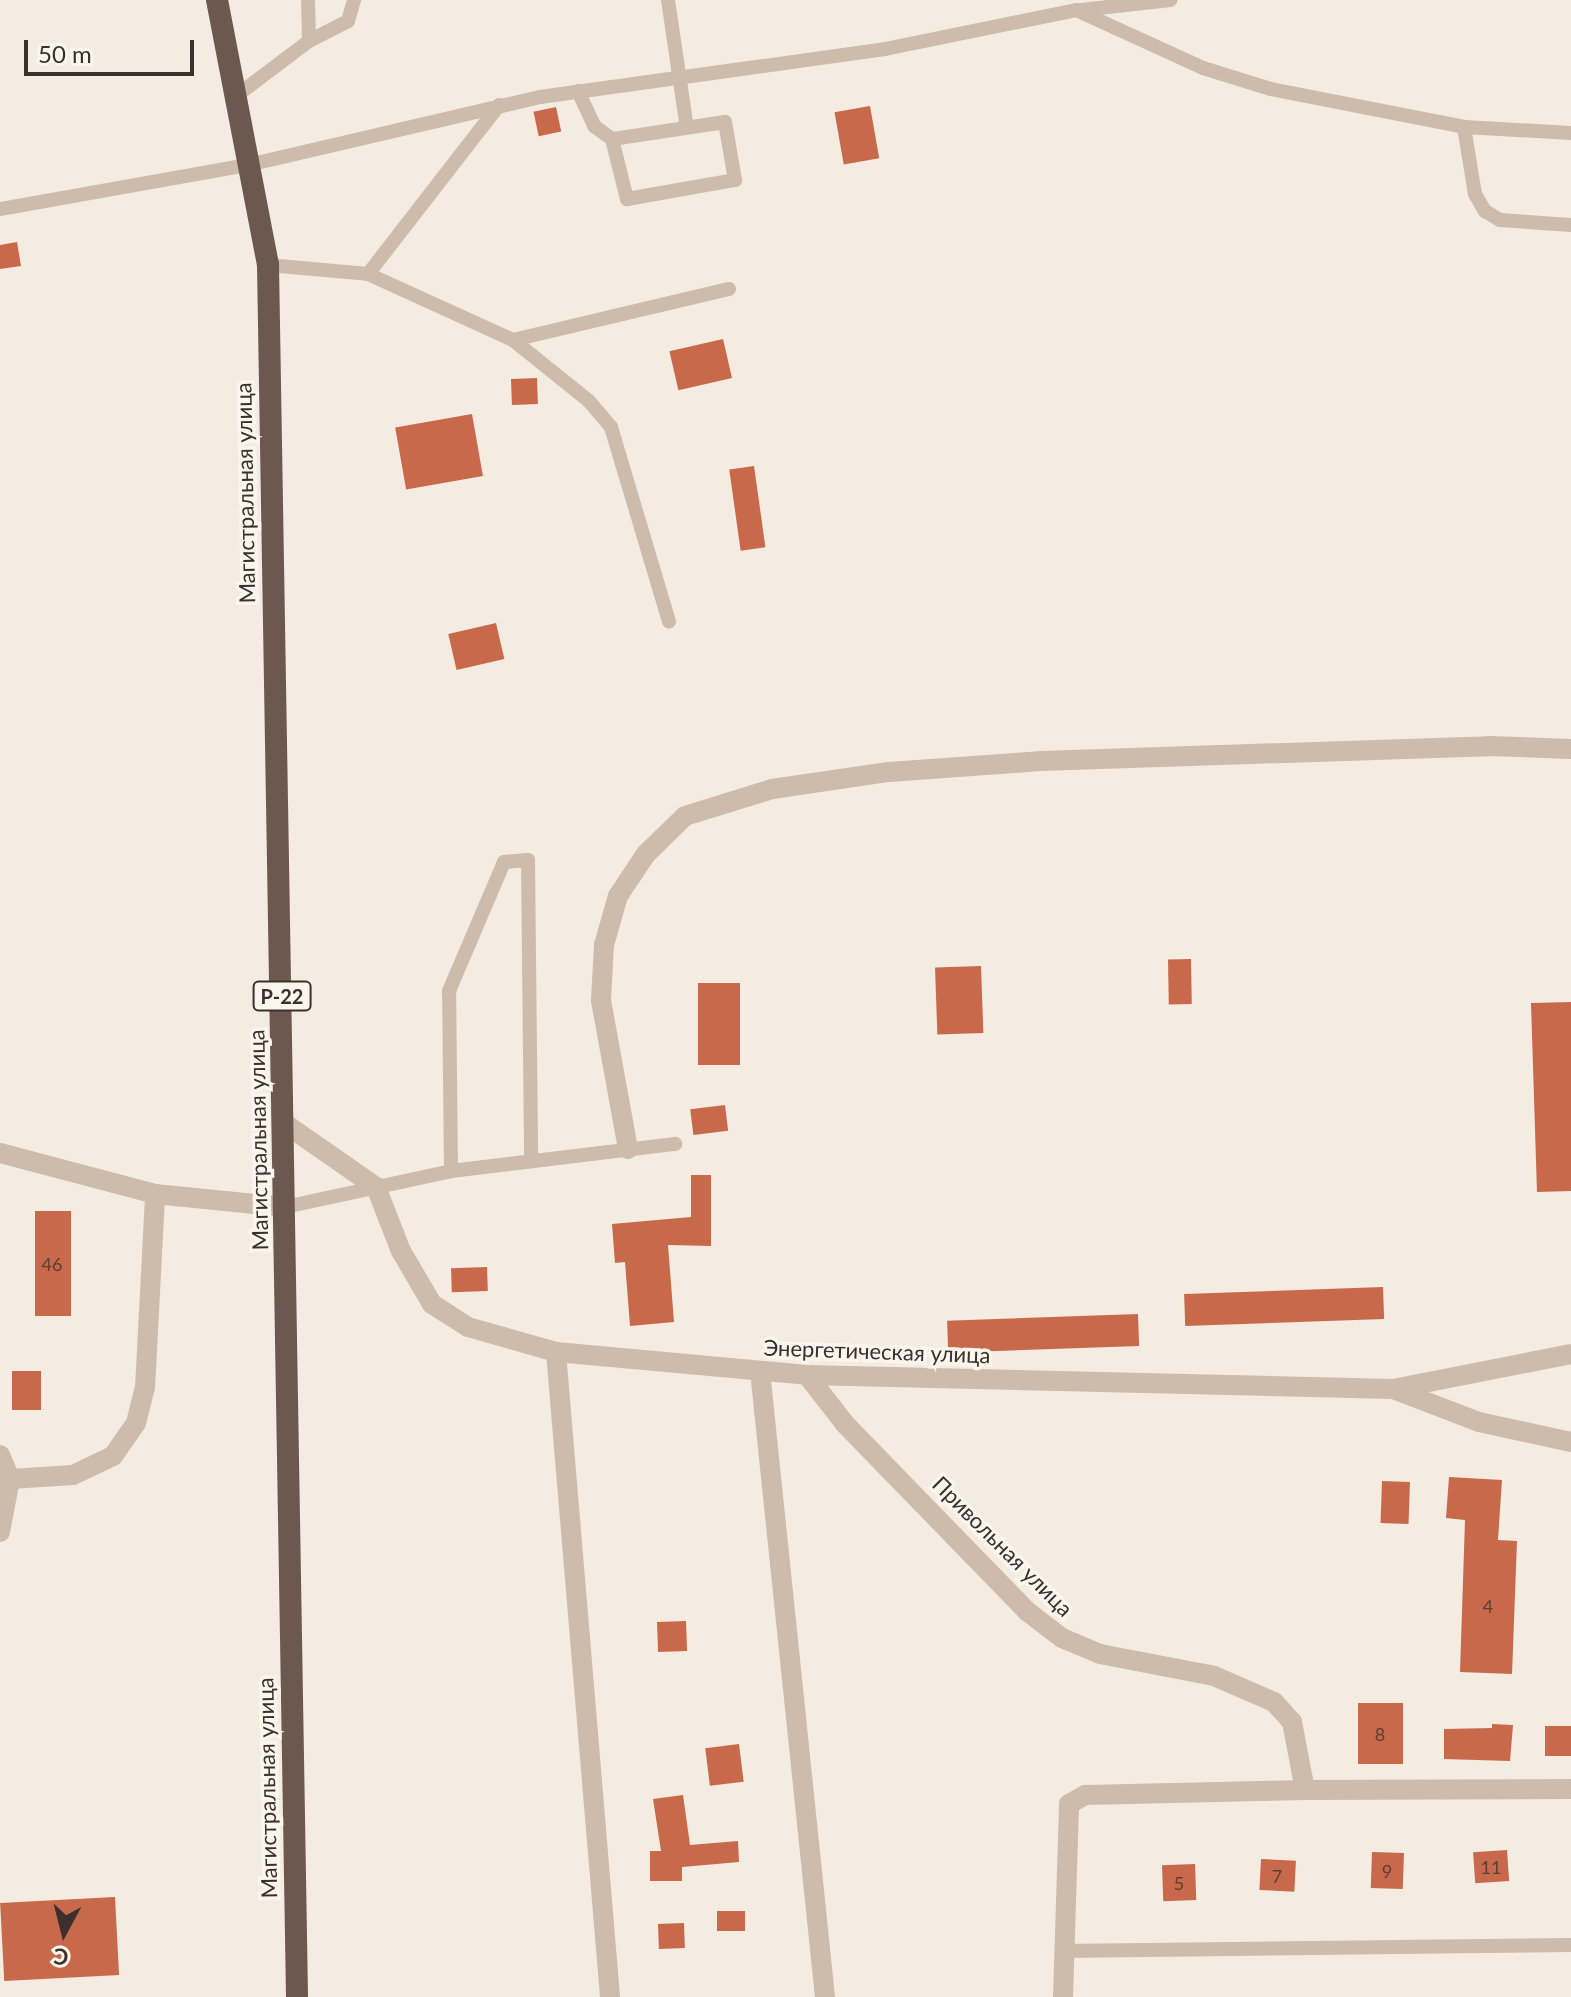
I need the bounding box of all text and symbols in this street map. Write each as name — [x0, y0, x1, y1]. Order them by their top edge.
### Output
scale bar — [28, 24, 198, 74]
text: 50 m — [38, 39, 92, 68]
street label: Магистральная улица — [230, 382, 260, 604]
road number: Р-22 — [252, 980, 312, 1012]
street label: Магистральная улица — [243, 1029, 273, 1251]
house number: 46 — [42, 1253, 62, 1275]
street label: Энергетическая улица — [763, 1334, 991, 1368]
street label: Привольная улица — [927, 1470, 1079, 1622]
house number: 4 — [1483, 1595, 1493, 1617]
street label: Магистральная улица — [252, 1677, 282, 1899]
house number: 8 — [1375, 1723, 1385, 1745]
house number: 11 — [1481, 1856, 1501, 1878]
house number: 9 — [1382, 1860, 1392, 1882]
house number: 7 — [1272, 1865, 1282, 1887]
house number: 5 — [1174, 1872, 1184, 1894]
north arrow — [24, 1893, 104, 1973]
text: С — [52, 1943, 70, 1972]

